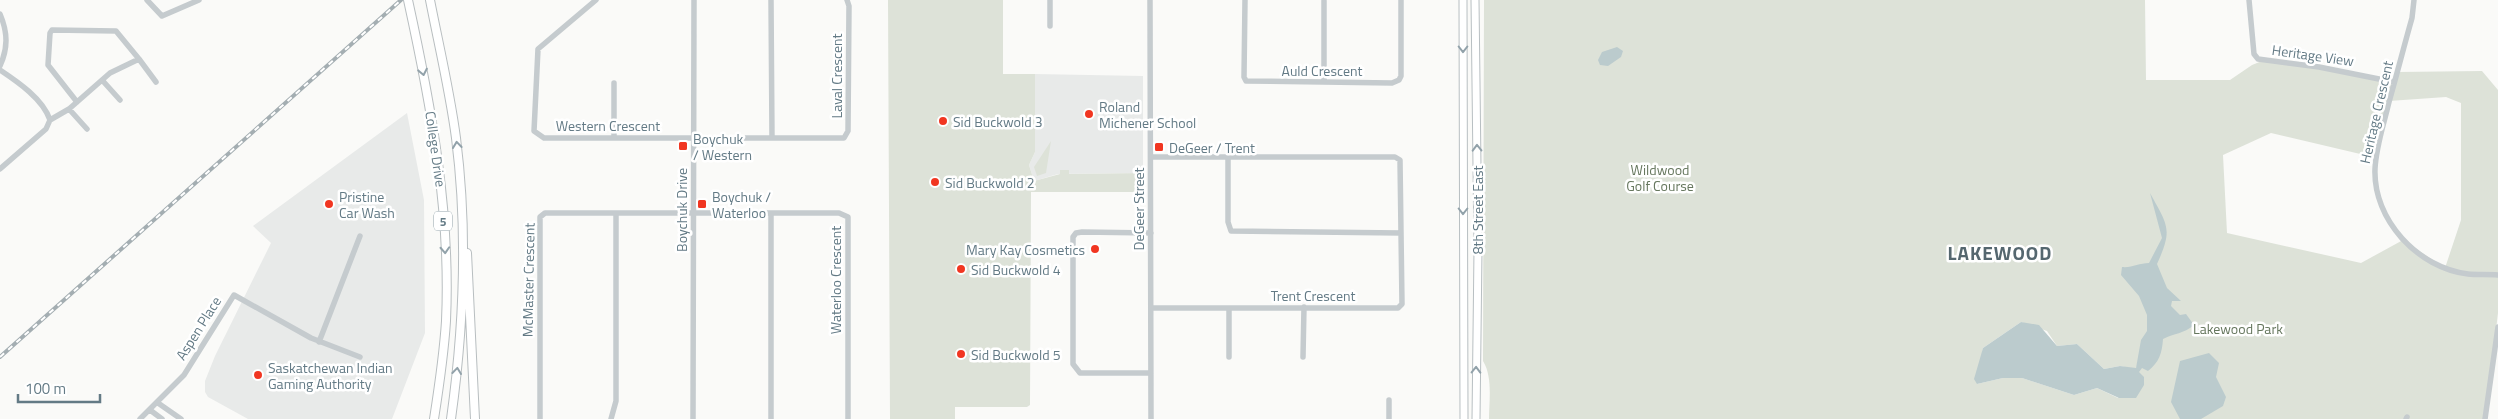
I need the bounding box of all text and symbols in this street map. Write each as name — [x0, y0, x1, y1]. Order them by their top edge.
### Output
street label: Laval Crescent — [826, 33, 847, 118]
street label: Heritage View — [2271, 39, 2356, 71]
one-way arrow — [1458, 45, 1468, 53]
street label: Heritage Crescent — [2354, 58, 2398, 166]
street label: Auld Crescent — [1282, 60, 1362, 81]
one-way arrow — [418, 67, 428, 76]
place label: Roland Michener School — [1099, 96, 1196, 133]
marker: Roland Michener School — [1083, 108, 1095, 120]
street label: College Drive — [420, 110, 452, 188]
place label: Sid Buckwold 3 — [953, 111, 1043, 132]
street label: Western Crescent — [556, 115, 660, 136]
marker: Sid Buckwold 3 — [937, 115, 949, 127]
place label: Boychuk / Western — [693, 128, 752, 165]
place label: DeGeer / Trent — [1169, 137, 1255, 158]
marker: Boychuk / Western — [677, 140, 689, 152]
one-way arrow — [452, 141, 463, 149]
marker: DeGeer / Trent — [1153, 141, 1165, 153]
one-way arrow — [1472, 144, 1482, 152]
park label: Wildwood Golf Course — [1626, 159, 1694, 196]
street label: 8th Street East — [1467, 166, 1488, 254]
street label: DeGeer Street — [1128, 167, 1149, 250]
street label: Boychuk Drive — [671, 168, 692, 252]
place label: Sid Buckwold 2 — [945, 172, 1035, 193]
marker: Sid Buckwold 2 — [929, 176, 941, 188]
place label: Pristine Car Wash — [339, 186, 395, 223]
place label: Boychuk / Waterloo — [712, 186, 771, 223]
marker: Pristine Car Wash — [323, 198, 335, 210]
marker: Boychuk / Waterloo — [696, 198, 708, 210]
one-way arrow — [1458, 208, 1468, 215]
road number: 5 — [434, 212, 452, 230]
street label: McMaster Crescent — [517, 223, 539, 337]
street label: Waterloo Crescent — [825, 226, 846, 334]
district label: LAKEWOOD — [1948, 238, 2052, 267]
place label: Mary Kay Cosmetics — [966, 239, 1085, 260]
marker: Mary Kay Cosmetics — [1089, 243, 1101, 255]
one-way arrow — [439, 247, 450, 255]
place label: Sid Buckwold 4 — [971, 259, 1061, 280]
marker: Sid Buckwold 4 — [955, 263, 967, 275]
street label: Trent Crescent — [1271, 285, 1355, 306]
street label: Aspen Place — [170, 292, 226, 364]
park label: Lakewood Park — [2193, 318, 2283, 339]
place label: Sid Buckwold 5 — [971, 344, 1061, 365]
marker: Sid Buckwold 5 — [955, 348, 967, 360]
place label: Saskatchewan Indian Gaming Authority — [268, 357, 393, 394]
one-way arrow — [451, 366, 462, 374]
one-way arrow — [1471, 366, 1481, 374]
marker: Saskatchewan Indian Gaming Authority — [252, 369, 264, 381]
scale bar — [18, 372, 100, 404]
text: 100 m — [25, 377, 66, 400]

